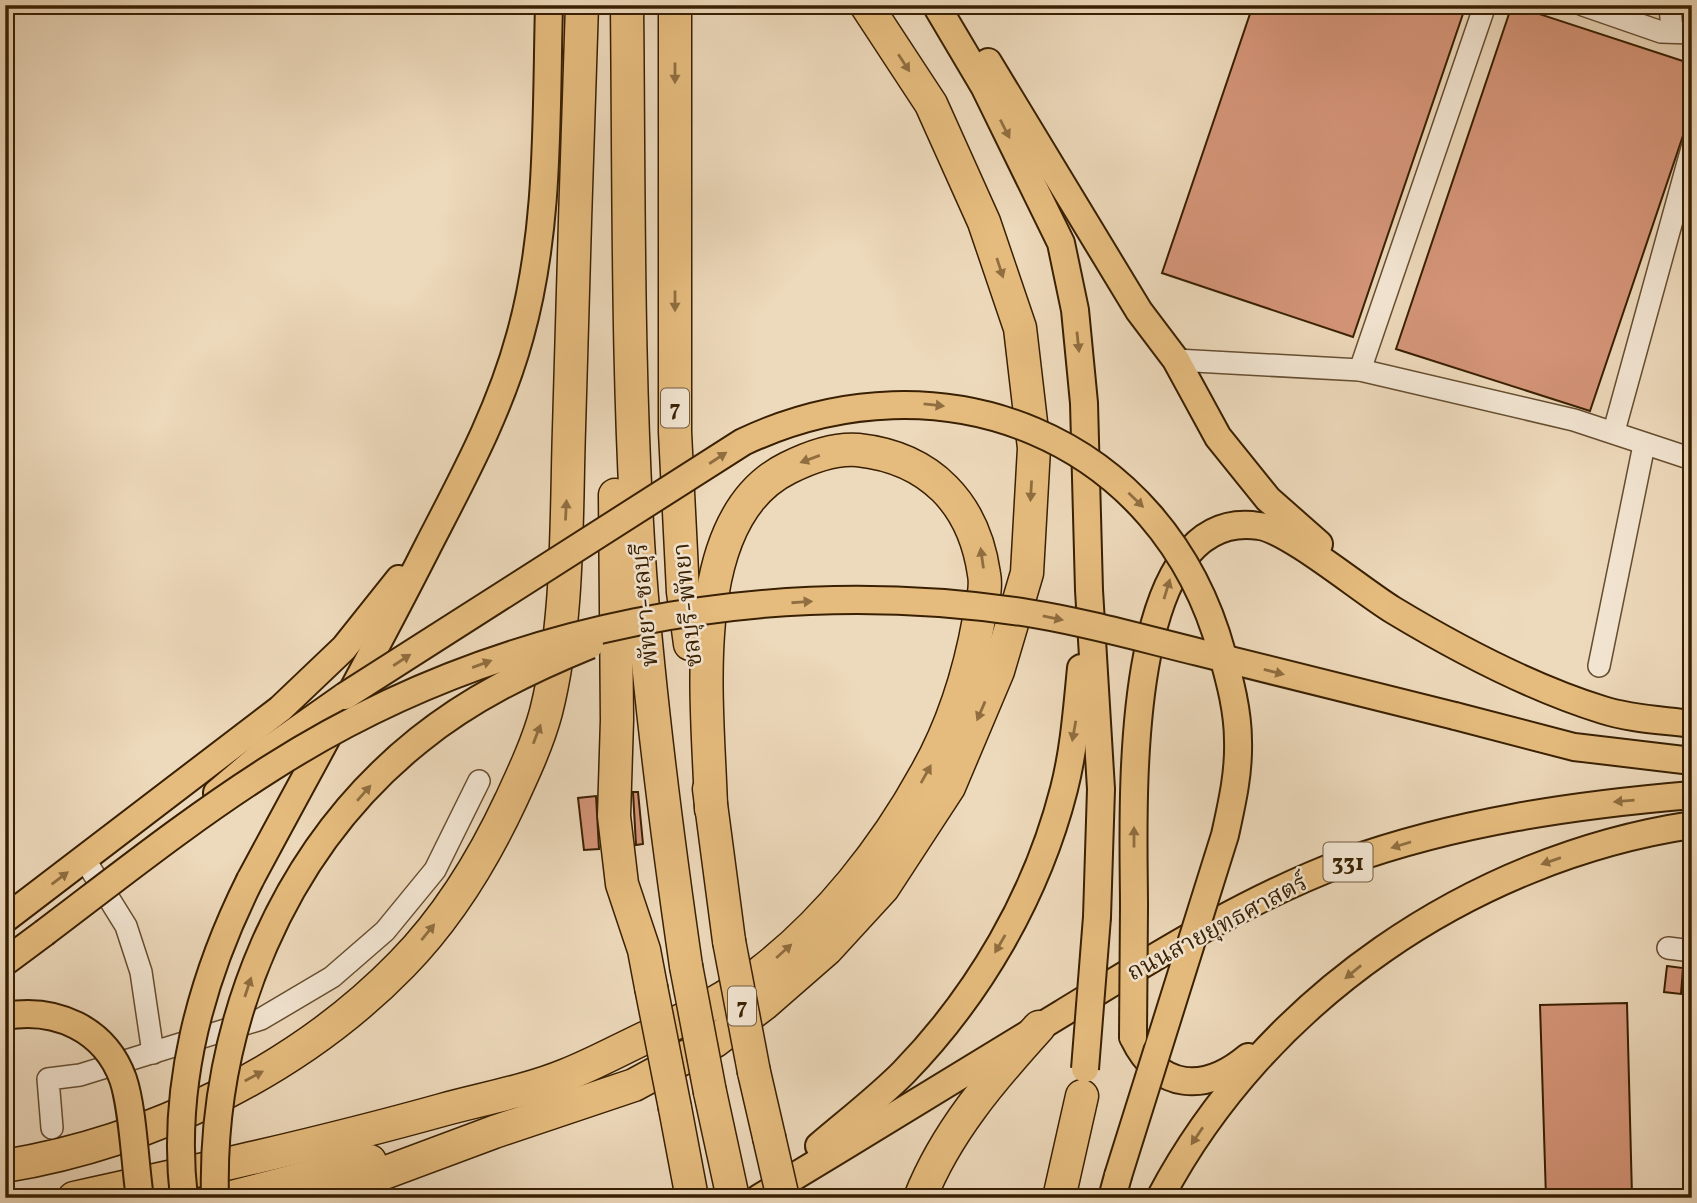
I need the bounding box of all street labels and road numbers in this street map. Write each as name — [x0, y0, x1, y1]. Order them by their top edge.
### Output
road number: 7 — [661, 388, 689, 428]
street label: พัทยา-ชลบุรี — [624, 541, 668, 668]
street label: ชลบุรี-พัทยา — [666, 541, 712, 668]
road number: 331 — [1324, 842, 1372, 882]
street label: ถนนสายยุทธศาสตร์ — [1121, 866, 1315, 991]
road number: 7 — [728, 987, 756, 1026]

